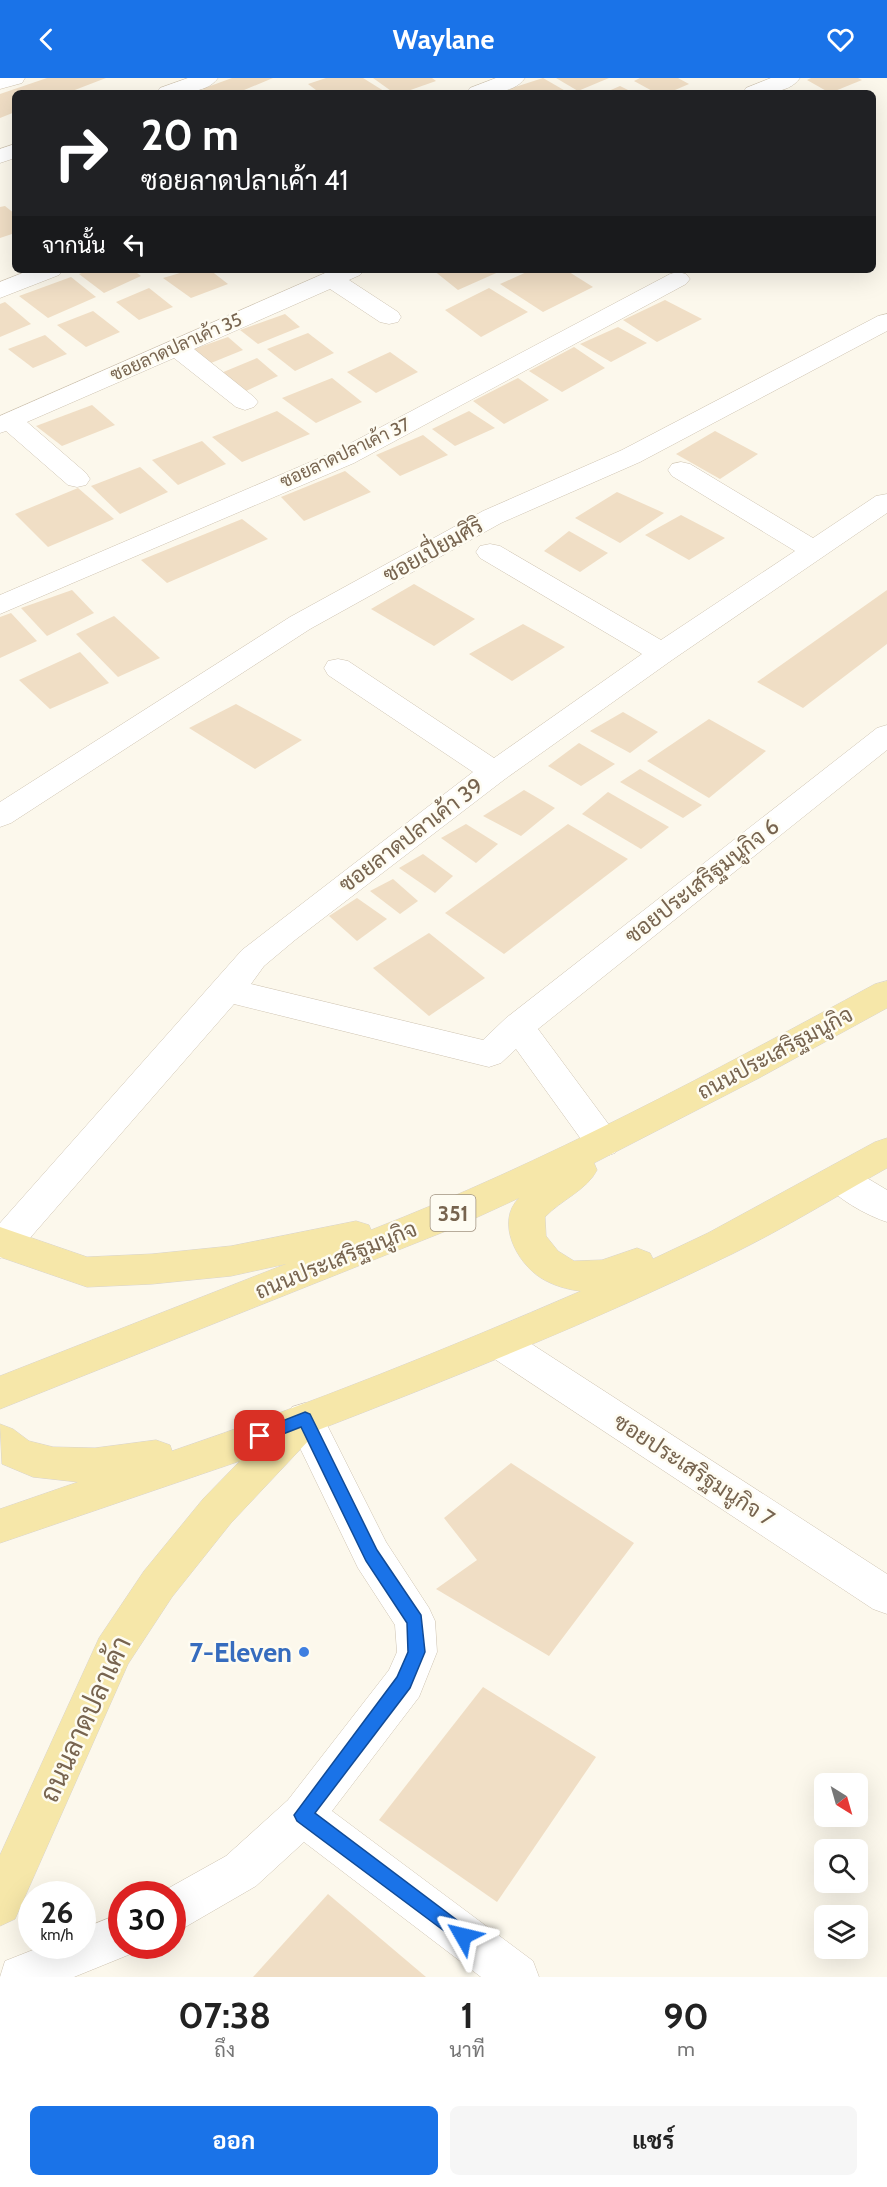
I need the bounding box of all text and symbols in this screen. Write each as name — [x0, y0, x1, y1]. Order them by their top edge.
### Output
icon: back — [30, 23, 63, 56]
text: Waylane — [393, 23, 494, 56]
icon: heart — [824, 23, 857, 56]
text: 20 m — [141, 109, 239, 161]
icon: right — [42, 114, 120, 192]
text: ซอยลาดปลาเค้า 41 — [141, 164, 348, 197]
icon: left — [118, 228, 151, 261]
text: จากนั้น — [42, 232, 106, 259]
street label: ซอยลาดปลาเค้า 35 — [107, 307, 245, 386]
street label: ซอยลาดปลาเค้า 37 — [276, 412, 413, 493]
street label: ซอยเปี่ยมศิริ — [375, 506, 488, 589]
street label: ซอยลาดปลาเค้า 39 — [333, 771, 488, 898]
street label: ซอยประเสริฐมนูกิจ 6 — [620, 813, 786, 951]
street label: ถนนประเสริฐมนูกิจ — [693, 1001, 858, 1107]
road number: 351 — [430, 1195, 476, 1231]
street label: ถนนประเสริฐมนูกิจ — [251, 1215, 422, 1307]
street label: ซอยประเสริฐมนูกิจ 7 — [607, 1408, 780, 1534]
pin — [234, 1410, 285, 1461]
icon: arrive — [243, 1419, 276, 1452]
street label: ถนนลาดปลาเค้า — [31, 1630, 138, 1807]
place label: 7-Eleven — [189, 1636, 292, 1669]
marker: 7-Eleven — [297, 1645, 311, 1659]
north arrow — [814, 1773, 868, 1827]
map controls — [814, 1773, 868, 1959]
button: search — [814, 1839, 868, 1893]
speed limit sign: 30 — [108, 1881, 186, 1959]
text: 26 — [41, 1894, 73, 1931]
position arrow — [431, 1904, 495, 1968]
button: layers — [814, 1905, 868, 1959]
text: km/h — [41, 1926, 73, 1944]
text: 07:38 — [178, 1993, 271, 2037]
text: 1 — [460, 1993, 474, 2037]
text: 90 — [663, 1994, 709, 2038]
text: m — [677, 2037, 695, 2061]
text: ถึง — [214, 2038, 235, 2062]
text: นาที — [449, 2038, 485, 2062]
button: ออก — [30, 2106, 438, 2175]
button: แชร์ — [450, 2106, 857, 2175]

